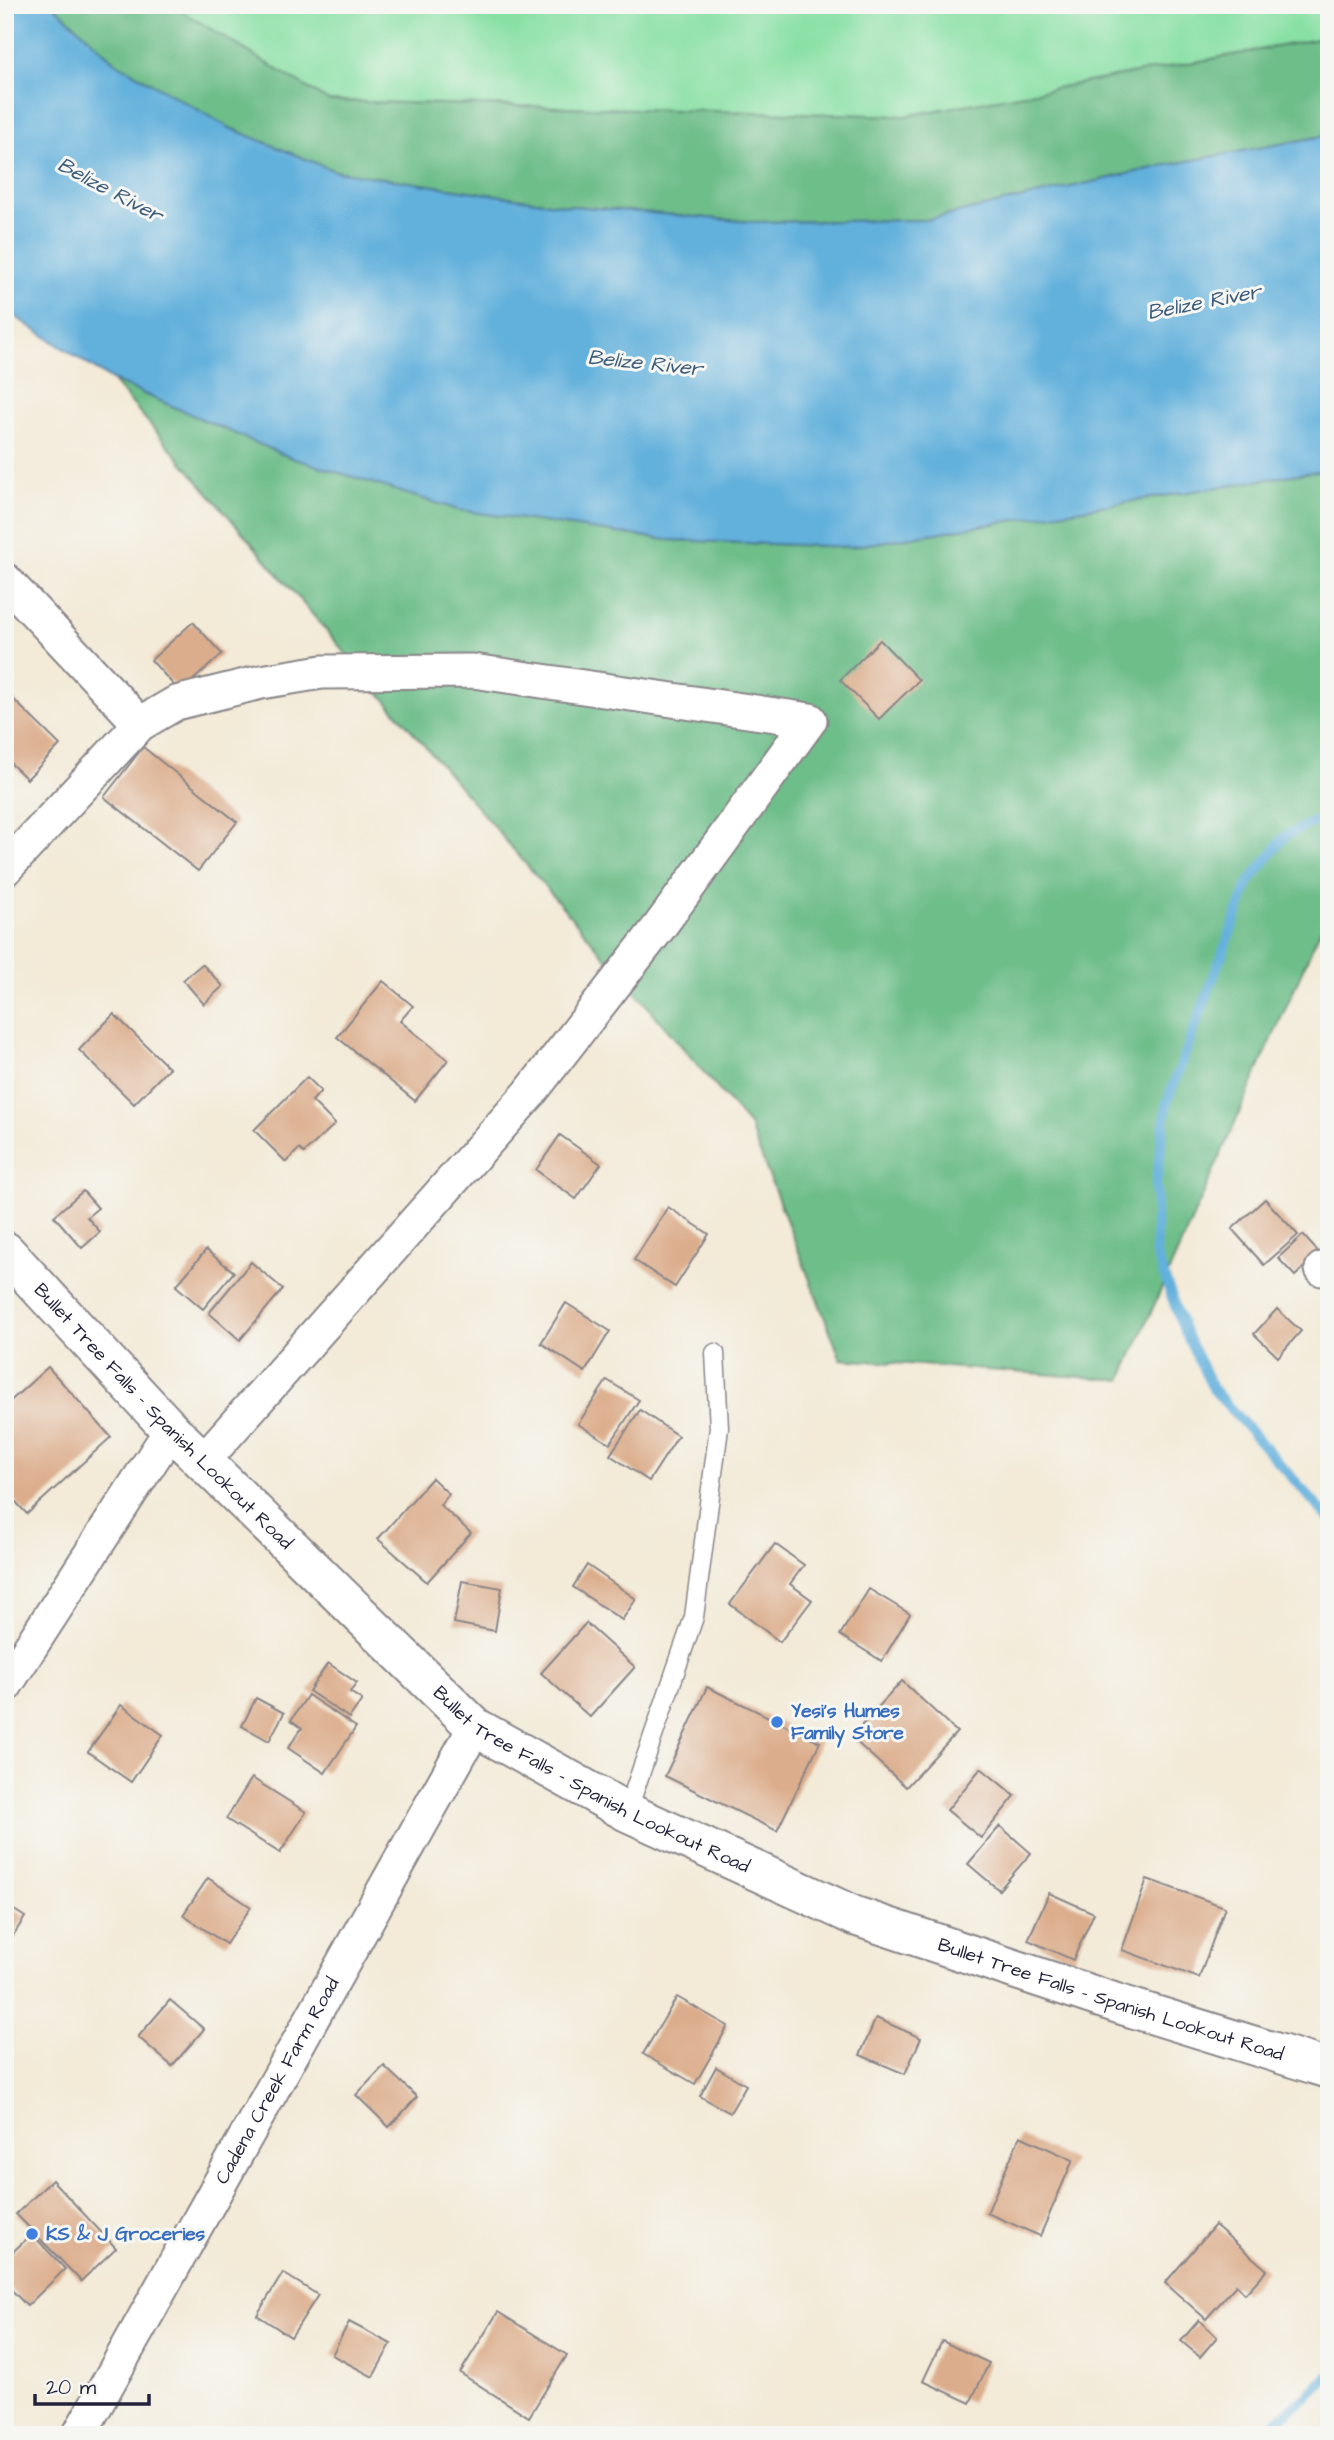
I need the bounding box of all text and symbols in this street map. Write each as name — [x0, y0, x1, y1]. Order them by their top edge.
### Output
water label: Belize River — [52, 150, 170, 231]
water label: Belize River — [1145, 276, 1266, 327]
water label: Belize River — [586, 343, 706, 384]
street label: Bullet Tree Falls - Spanish Lookout Road — [28, 1277, 299, 1556]
street label: Bullet Tree Falls - Spanish Lookout Road — [427, 1680, 754, 1880]
place label: Yesi's Humes Family Store — [791, 1698, 905, 1748]
marker: Yesi's Humes Family Store — [769, 1714, 785, 1730]
street label: Bullet Tree Falls - Spanish Lookout Road — [934, 1931, 1287, 2068]
street label: Cadena Creek Farm Road — [209, 1972, 346, 2189]
place label: KS & J Groceries — [46, 2221, 206, 2248]
marker: KS & J Groceries — [24, 2226, 40, 2242]
scale bar — [35, 2363, 149, 2407]
text: 20 m — [46, 2373, 97, 2402]

